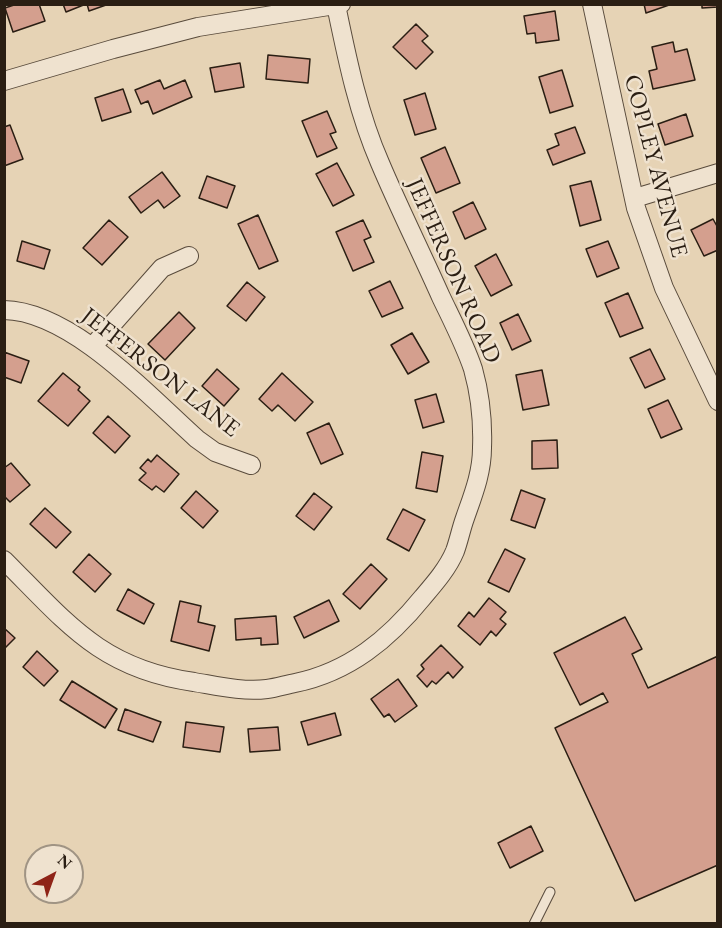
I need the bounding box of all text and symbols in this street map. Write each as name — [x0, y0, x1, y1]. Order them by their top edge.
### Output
street label: COPLEY AVENUE — [617, 71, 693, 261]
street label: JEFFERSON ROAD — [399, 174, 507, 368]
street label: JEFFERSON LANE — [75, 302, 245, 444]
north arrow — [24, 844, 84, 904]
text: N — [53, 849, 77, 874]

